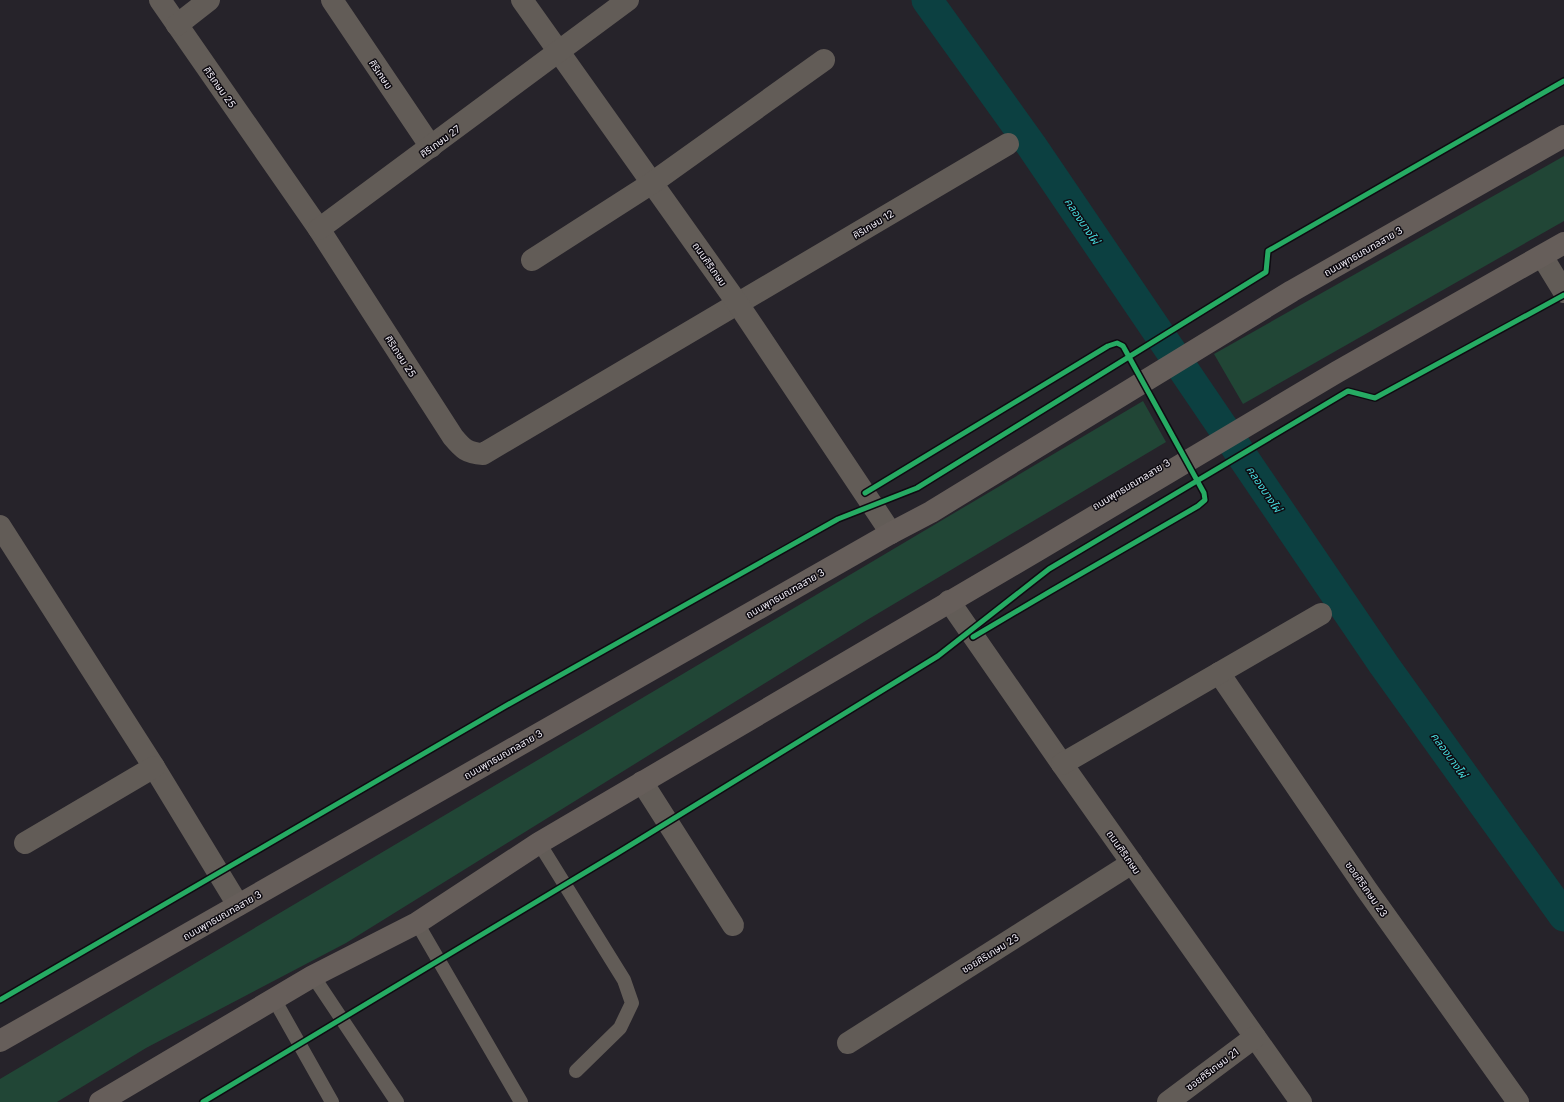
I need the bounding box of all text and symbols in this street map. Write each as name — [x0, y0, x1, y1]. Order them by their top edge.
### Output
street label: ศิริเกษม — [367, 57, 395, 91]
street label: ศิริเกษม 25 — [201, 64, 239, 110]
street label: ศิริเกษม 27 — [417, 122, 463, 160]
water label: คลองบางไผ่ — [1061, 195, 1104, 248]
street label: ศิริเกษม 12 — [850, 207, 896, 241]
street label: ถนนพุทธมณฑลสาย 3 — [1322, 224, 1405, 279]
street label: ถนนศิริเกษม — [690, 240, 730, 288]
street label: ศิริเกษม 25 — [383, 333, 419, 379]
street label: ถนนพุทธมณฑลสาย 3 — [1090, 456, 1173, 513]
water label: คลองบางไผ่ — [1243, 463, 1286, 516]
street label: ถนนพุทธมณฑลสาย 3 — [744, 566, 827, 621]
street label: ถนนพุทธมณฑลสาย 3 — [462, 727, 545, 782]
water label: คลองบางไผ่ — [1428, 730, 1471, 782]
street label: ถนนศิริเกษม — [1104, 828, 1144, 876]
street label: ซอยศิริเกษม 23 — [1343, 859, 1391, 919]
street label: ถนนพุทธมณฑลสาย 3 — [181, 888, 264, 943]
street label: ซอยศิริเกษม 23 — [959, 931, 1021, 975]
street label: ซอยศิริเกษม 21 — [1183, 1045, 1241, 1093]

